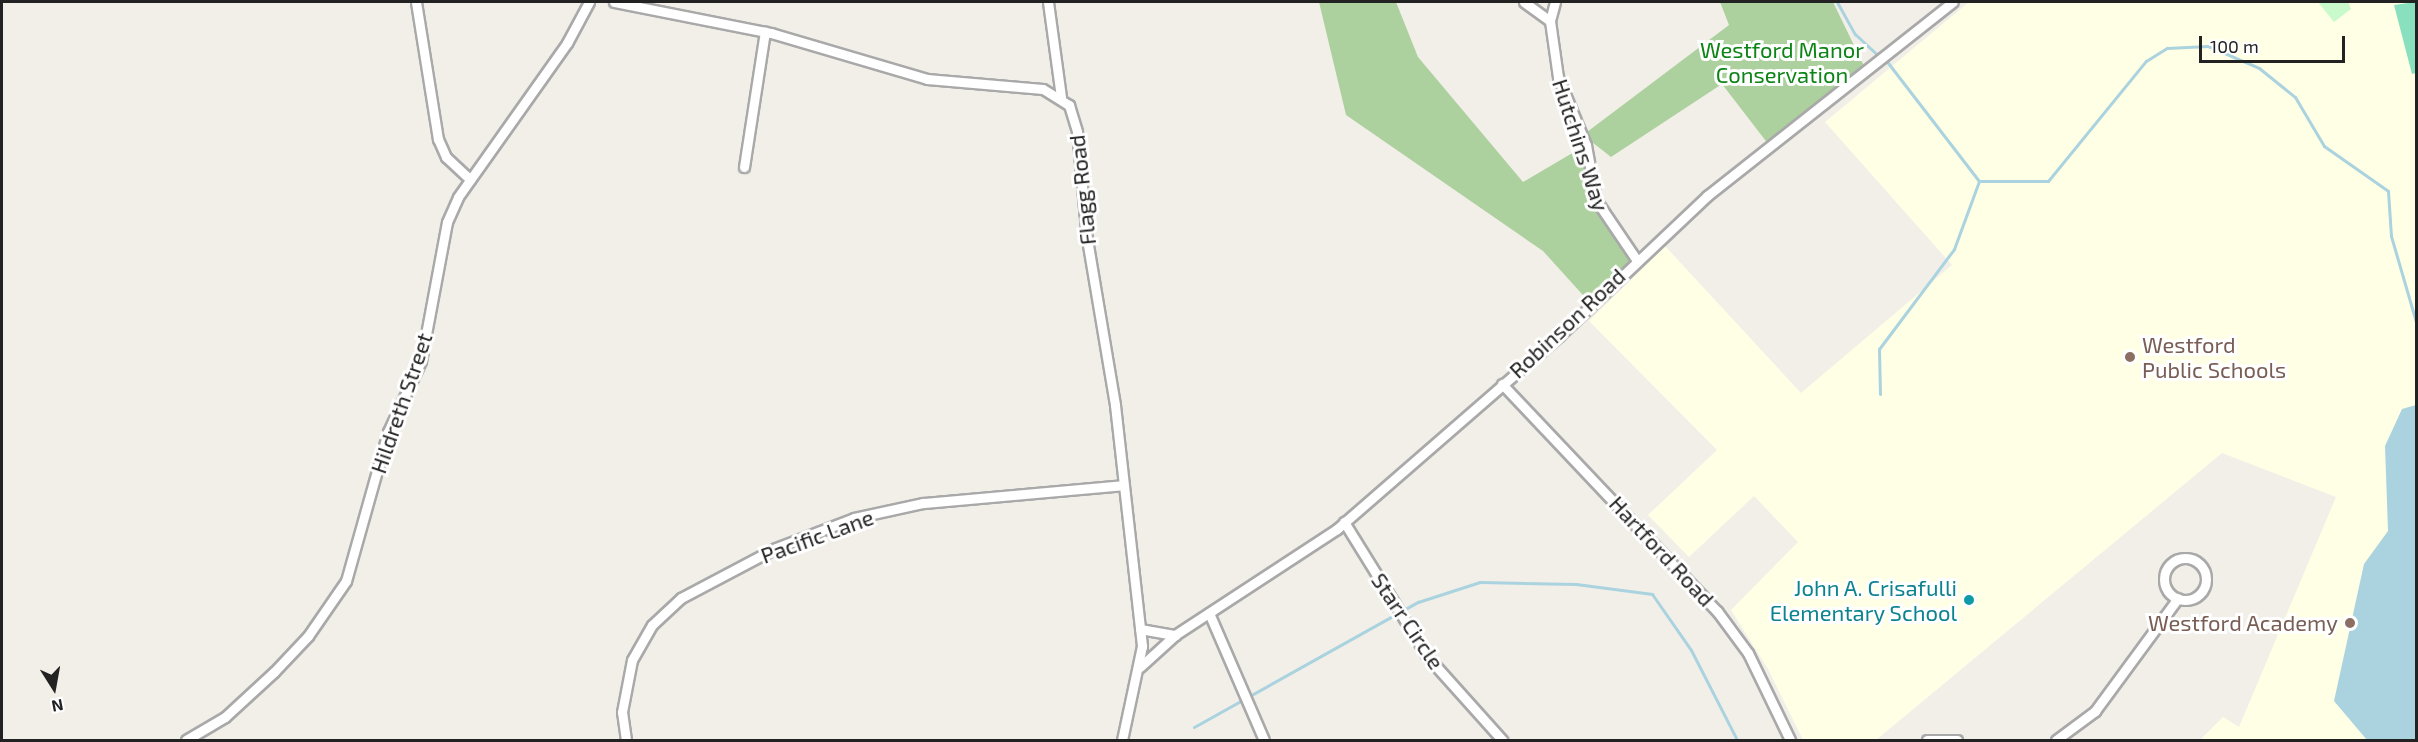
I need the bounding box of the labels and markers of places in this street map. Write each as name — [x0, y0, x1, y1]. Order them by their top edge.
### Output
place label: Westford Public Schools — [2142, 331, 2286, 382]
marker: Westford Public Schools — [2123, 350, 2137, 364]
place label: John A. Crisafulli Elementary School — [1769, 574, 1957, 626]
marker: John A. Crisafulli Elementary School — [1962, 593, 1976, 607]
place label: Westford Academy — [2148, 610, 2338, 636]
marker: Westford Academy — [2343, 616, 2357, 630]

